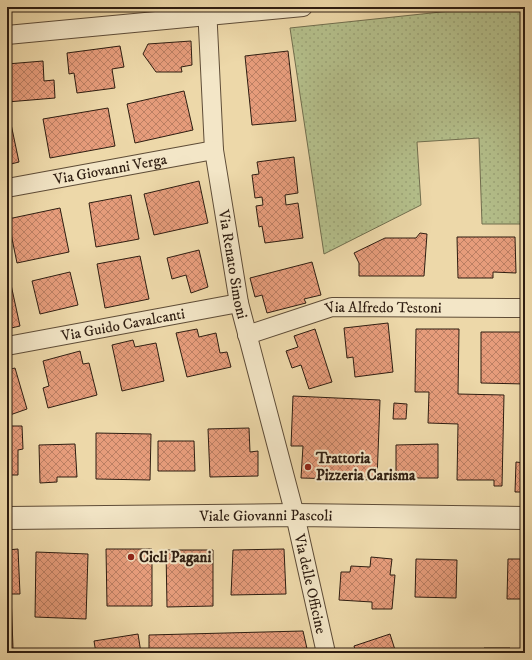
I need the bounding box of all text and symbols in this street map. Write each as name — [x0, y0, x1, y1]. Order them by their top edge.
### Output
street label: Via Giovanni Verga — [51, 149, 169, 189]
street label: Via Renato Simoni — [214, 207, 252, 321]
street label: Via Alfredo Testoni — [322, 297, 442, 318]
street label: Via Guido Cavalcanti — [59, 304, 187, 345]
place label: Trattoria Pizzeria Carisma — [315, 449, 416, 485]
marker: Trattoria Pizzeria Carisma — [303, 462, 313, 472]
street label: Viale Giovanni Pascoli — [198, 505, 333, 526]
street label: Via delle Officine — [290, 531, 331, 635]
place label: Cicli Pagani — [139, 548, 211, 567]
marker: Cicli Pagani — [126, 552, 136, 562]

